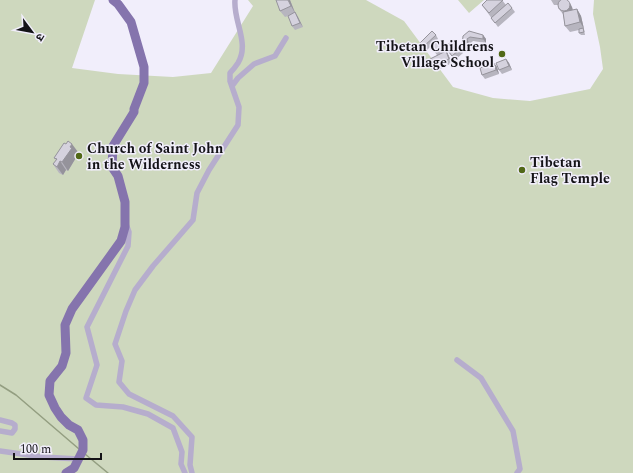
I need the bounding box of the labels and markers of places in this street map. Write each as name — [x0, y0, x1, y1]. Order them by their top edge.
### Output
place label: Tibetan Childrens Village School — [376, 36, 494, 73]
marker: Tibetan Childrens Village School — [497, 49, 507, 59]
place label: Church of Saint John in the Wilderness — [87, 138, 224, 175]
marker: Church of Saint John in the Wilderness — [74, 151, 84, 161]
place label: Tibetan Flag Temple — [530, 152, 610, 189]
marker: Tibetan Flag Temple — [517, 165, 527, 175]

